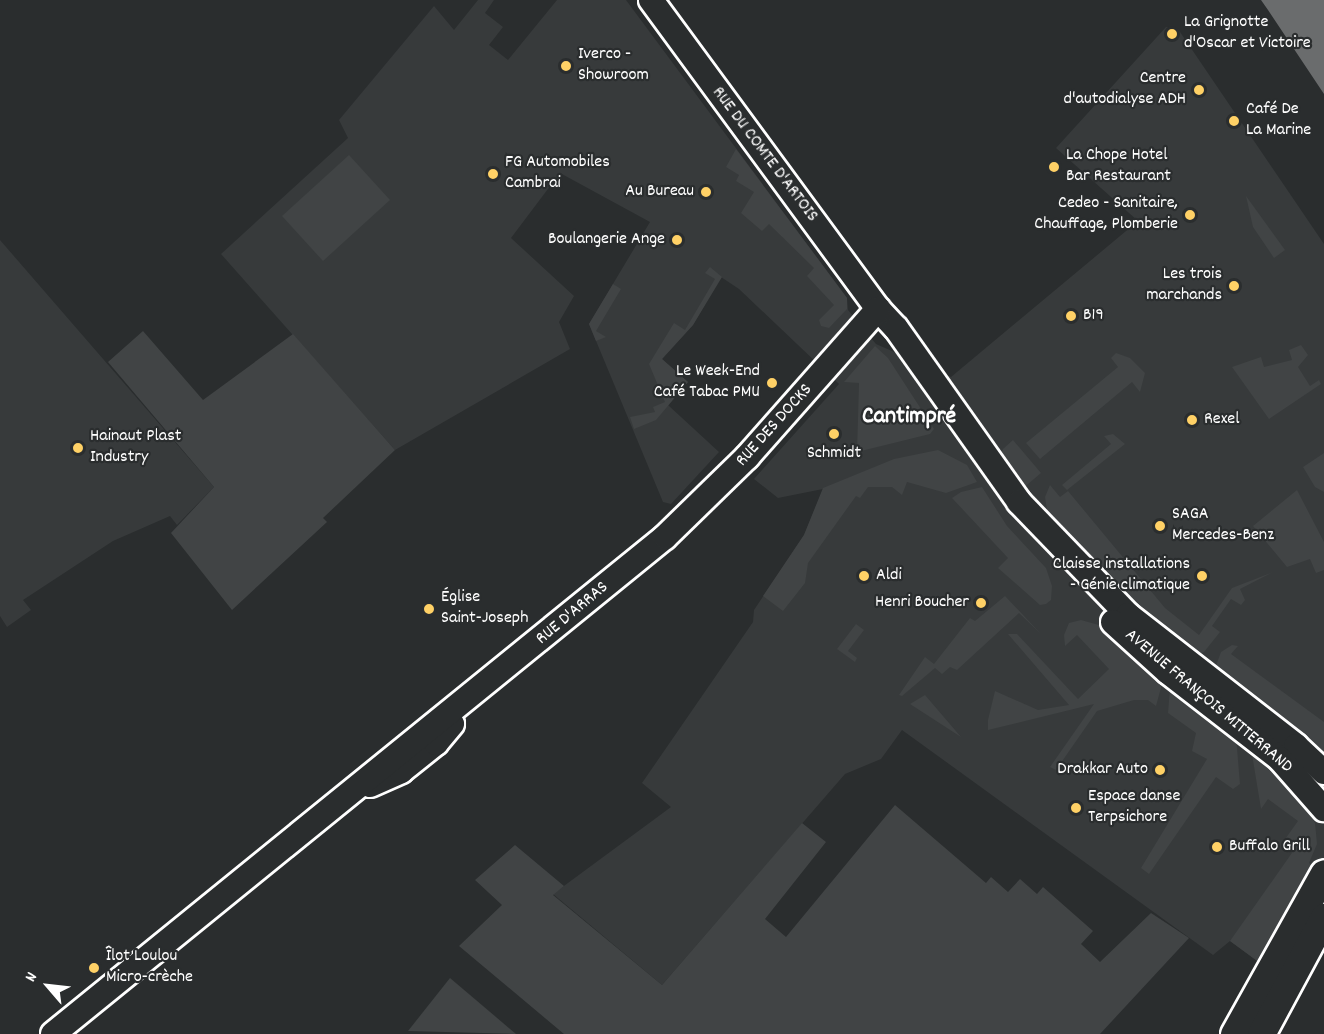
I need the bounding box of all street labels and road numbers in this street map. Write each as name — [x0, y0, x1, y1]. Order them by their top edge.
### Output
street label: RUE DU COMTE D'ARTOIS — [706, 83, 822, 227]
street label: RUE DES DOCKS — [732, 380, 818, 472]
street label: RUE D'ARRAS — [532, 578, 614, 650]
street label: AVENUE FRANÇOIS MITTERRAND — [1120, 625, 1296, 779]

